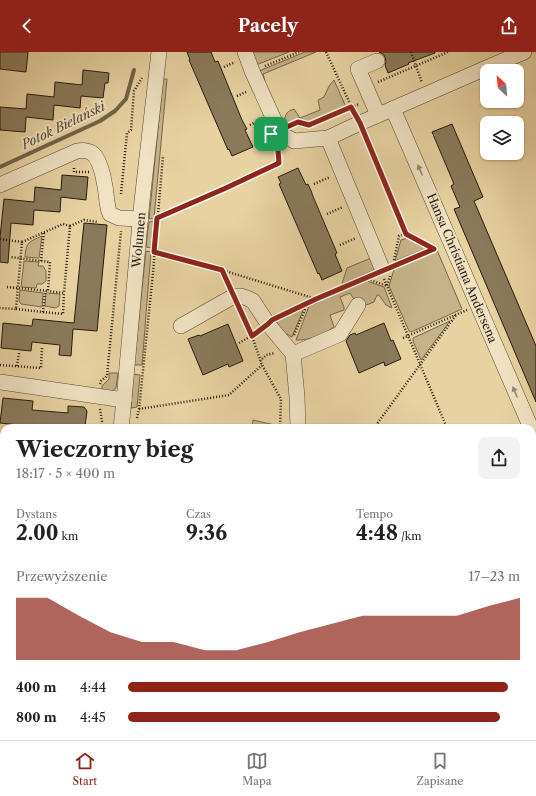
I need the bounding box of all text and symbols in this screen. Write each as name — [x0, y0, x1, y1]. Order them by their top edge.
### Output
icon: back — [16, 15, 38, 37]
text: Pacely — [238, 15, 298, 37]
icon: share — [498, 15, 520, 37]
north arrow — [480, 64, 524, 108]
map controls — [480, 64, 524, 160]
water label: Potok Bielański — [18, 97, 108, 153]
button: layers — [480, 116, 524, 160]
pin — [254, 117, 288, 151]
icon: arrive — [260, 123, 282, 145]
one-way arrow — [416, 164, 423, 176]
street label: Hansa Christiana Andersena — [424, 191, 501, 346]
street label: Wolumen — [129, 211, 148, 269]
one-way arrow — [512, 386, 518, 398]
text: Wieczorny bieg — [16, 436, 193, 463]
button: share — [478, 437, 520, 479]
text: 18:17 · 5 × 400 m — [16, 465, 115, 481]
text: Dystans — [16, 507, 57, 521]
text: Czas — [186, 507, 211, 521]
text: Tempo — [356, 507, 393, 521]
text: 2.00 — [16, 521, 59, 545]
text: 9:36 — [186, 521, 227, 545]
text: 4:48 — [356, 521, 398, 545]
text: km — [59, 529, 78, 543]
text: /km — [398, 529, 421, 543]
text: Przewyższenie — [16, 568, 108, 584]
text: 17–23 m — [469, 568, 520, 584]
text: 400 m — [16, 679, 56, 695]
text: 4:44 — [80, 679, 106, 695]
text: 800 m — [16, 709, 57, 725]
text: 4:45 — [80, 709, 106, 725]
tab: Start — [72, 750, 97, 788]
tab: Mapa — [242, 750, 272, 788]
tab: Zapisane — [417, 750, 464, 788]

